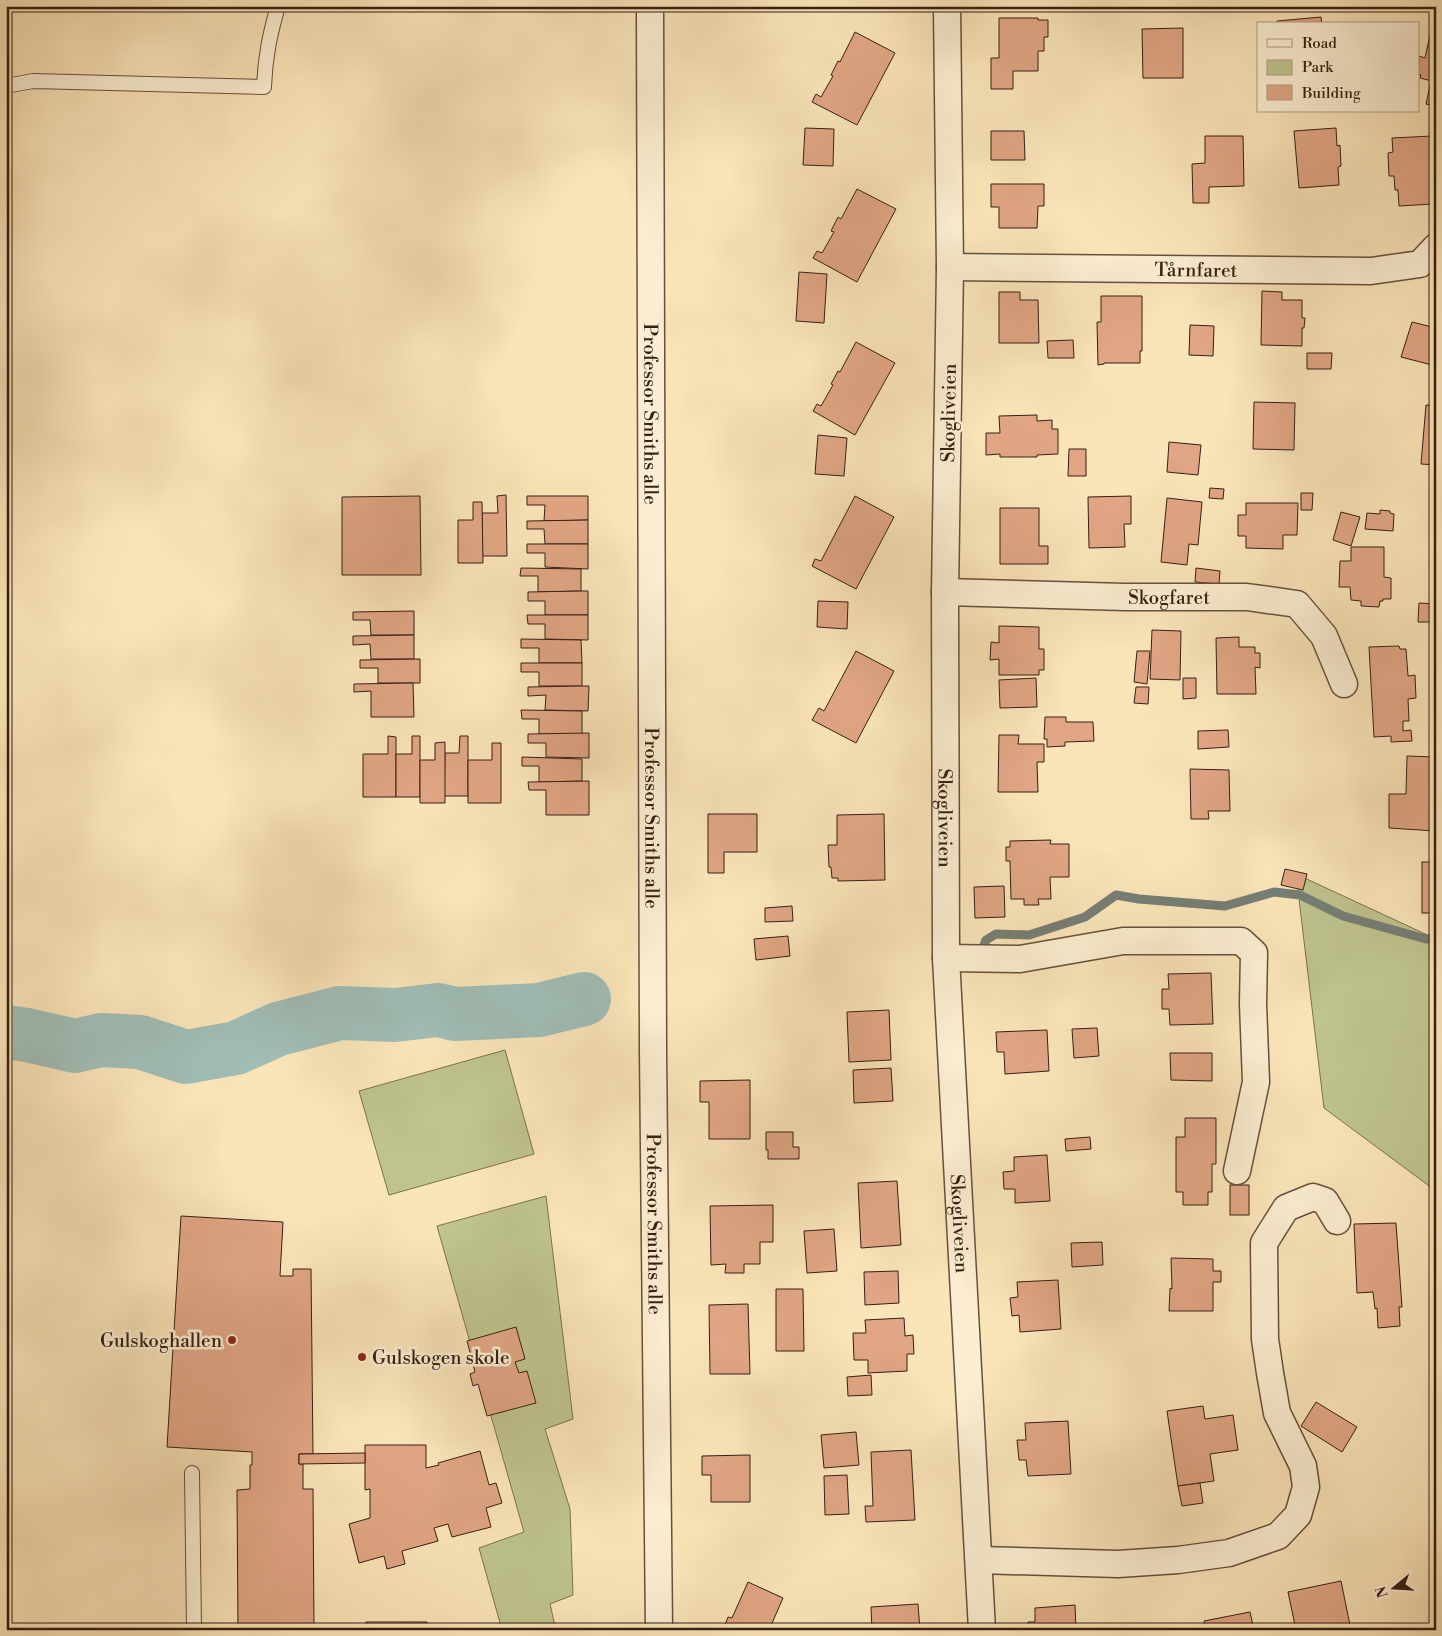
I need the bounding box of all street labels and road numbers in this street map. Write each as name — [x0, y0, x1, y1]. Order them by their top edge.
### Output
street label: Tårnfaret — [1155, 258, 1238, 283]
street label: Professor Smiths alle — [638, 323, 662, 505]
street label: Skogliveien — [936, 363, 962, 463]
street label: Skogfaret — [1128, 586, 1210, 610]
street label: Professor Smiths alle — [639, 727, 664, 909]
street label: Skogliveien — [932, 768, 957, 868]
street label: Professor Smiths alle — [641, 1133, 667, 1315]
street label: Skogliveien — [945, 1174, 974, 1274]

